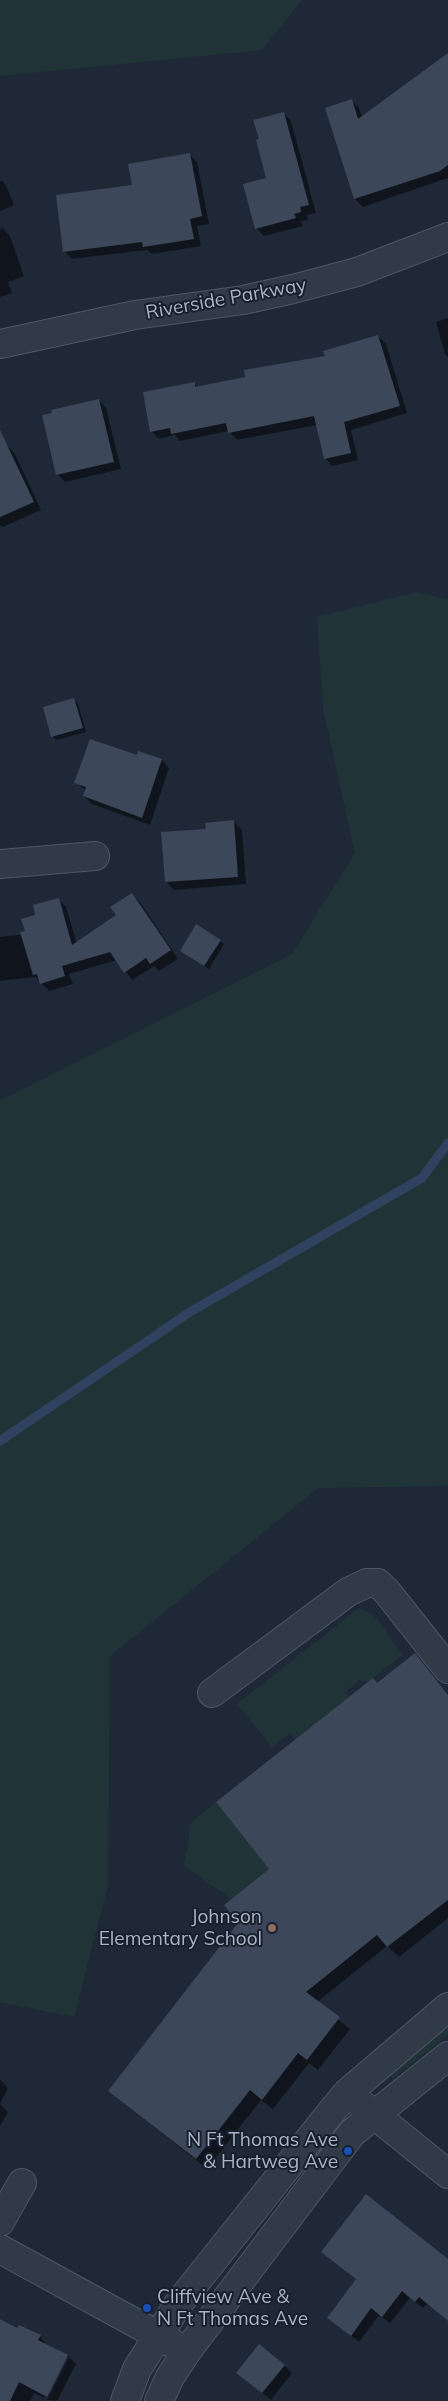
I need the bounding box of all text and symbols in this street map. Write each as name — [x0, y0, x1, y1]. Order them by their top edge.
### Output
street label: Riverside Parkway — [144, 274, 308, 324]
place label: Johnson Elementary School — [99, 1906, 262, 1950]
marker: Johnson Elementary School — [266, 1922, 278, 1934]
place label: N Ft Thomas Ave & Hartweg Ave — [187, 2129, 338, 2173]
marker: N Ft Thomas Ave & Hartweg Ave — [342, 2145, 354, 2157]
place label: Cliffview Ave & N Ft Thomas Ave — [157, 2286, 308, 2330]
marker: Cliffview Ave & N Ft Thomas Ave — [141, 2302, 153, 2314]

